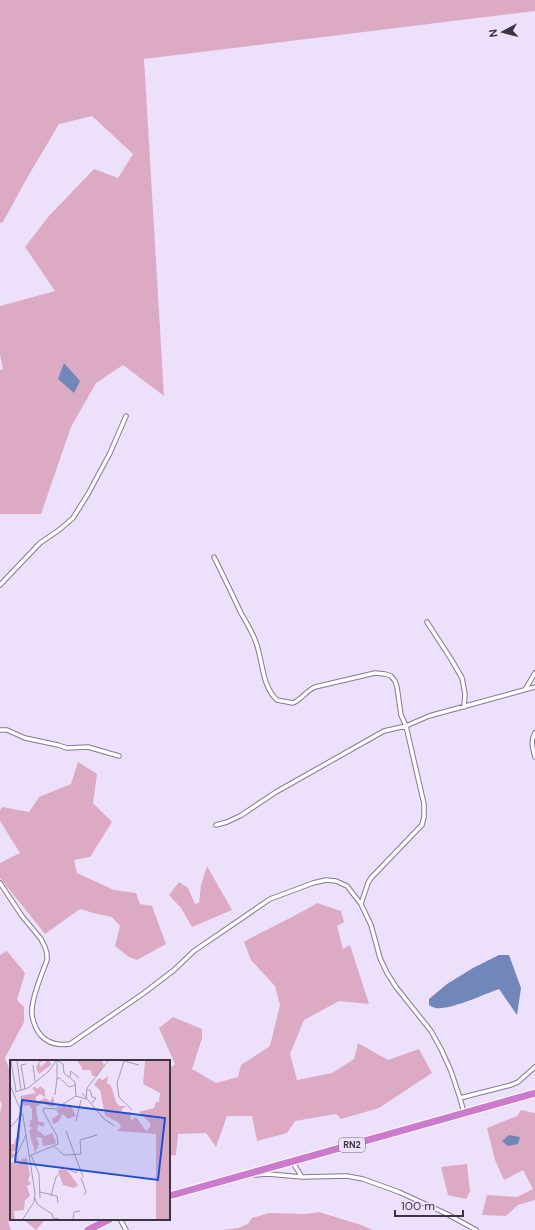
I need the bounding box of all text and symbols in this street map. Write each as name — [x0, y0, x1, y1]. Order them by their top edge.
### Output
north arrow — [483, 12, 523, 52]
text: N — [486, 28, 501, 38]
inset map — [10, 1060, 170, 1220]
road number: RN2 — [339, 1138, 365, 1152]
scale bar — [395, 1192, 463, 1218]
text: 100 m — [401, 1198, 435, 1214]

